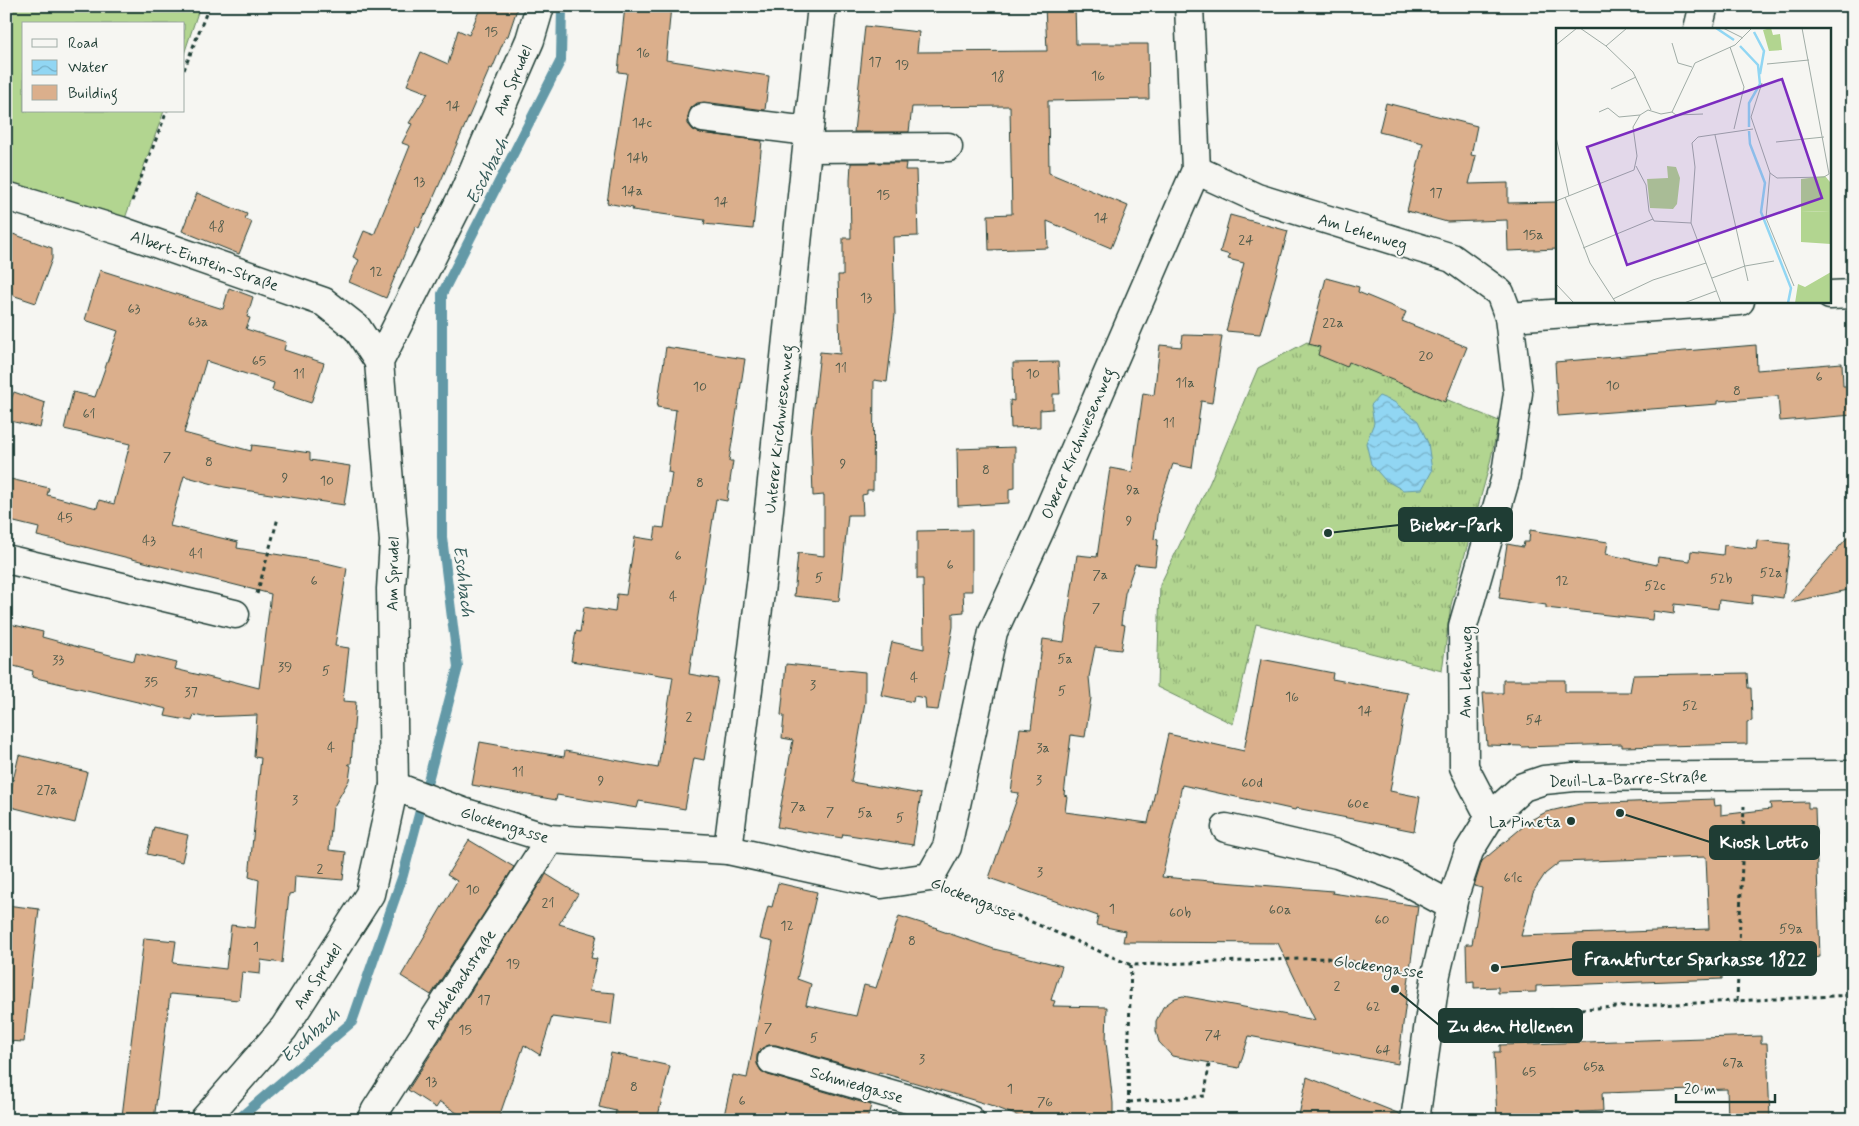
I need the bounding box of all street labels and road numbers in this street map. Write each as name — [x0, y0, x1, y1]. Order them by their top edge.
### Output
street label: Am Sprudel — [489, 42, 538, 119]
street label: Am Lehenweg — [1315, 209, 1410, 257]
street label: Albert-Einstein-Straße — [128, 226, 282, 297]
street label: Unterer Kirchwiesenweg — [760, 344, 800, 515]
street label: Oberer Kirchwiesenweg — [1037, 365, 1121, 523]
street label: Am Sprudel — [382, 537, 405, 611]
street label: Am Lehenweg — [1455, 626, 1479, 718]
street label: Deuil-La-Barre-Straße — [1549, 766, 1708, 793]
street label: Glockengasse — [458, 802, 551, 850]
street label: Glockengasse — [927, 873, 1020, 927]
street label: Aschebachstraße — [421, 926, 501, 1034]
street label: Am Sprudel — [289, 940, 347, 1014]
street label: Glockengasse — [1332, 951, 1426, 985]
street label: Schmiedgasse — [807, 1062, 906, 1110]

